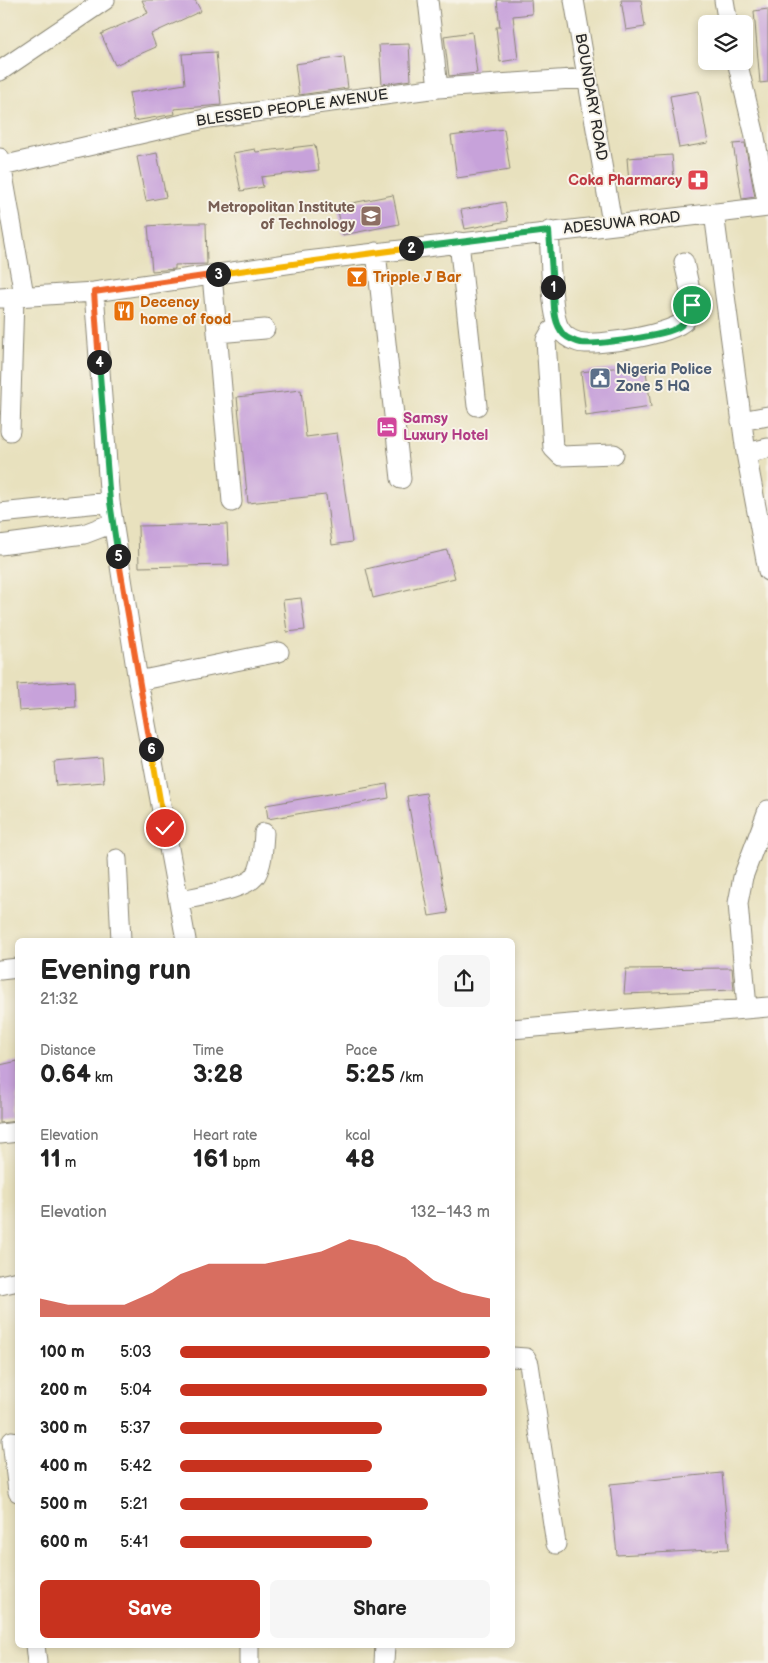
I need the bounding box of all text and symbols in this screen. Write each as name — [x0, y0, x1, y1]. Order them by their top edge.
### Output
map controls — [698, 15, 753, 70]
button: layers — [698, 15, 753, 70]
street label: BOUNDARY ROAD — [570, 32, 612, 162]
street label: BLESSED PEOPLE AVENUE — [195, 85, 389, 131]
pharmacy icon: Coka Pharmarcy — [686, 168, 710, 192]
place label: Coka Pharmarcy — [568, 171, 682, 190]
place label: Metropolitan Institute of Technology — [207, 198, 355, 234]
school or university icon: Metropolitan Institute of Technology — [359, 204, 383, 228]
street label: ADESUWA ROAD — [563, 207, 682, 239]
pin: 2 — [398, 236, 424, 260]
text: 2 — [407, 240, 416, 257]
pin: 3 — [206, 262, 230, 286]
bar icon: Tripple J Bar — [345, 265, 369, 289]
text: 3 — [214, 266, 223, 283]
place label: Tripple J Bar — [373, 268, 462, 287]
pin: 1 — [540, 274, 566, 300]
text: 1 — [551, 279, 556, 296]
pin — [671, 284, 713, 326]
icon: arrive — [678, 291, 706, 319]
place label: Decency home of food — [140, 293, 231, 329]
restaurant icon: Decency home of food — [112, 299, 136, 323]
pin: 4 — [86, 350, 112, 374]
text: 4 — [95, 354, 104, 371]
place label: Nigeria Police Zone 5 HQ — [616, 360, 712, 396]
public building icon: Nigeria Police Zone 5 HQ — [588, 366, 612, 390]
place label: Samsy Luxury Hotel — [403, 409, 488, 445]
hotel icon: Samsy Luxury Hotel — [375, 415, 399, 439]
pin: 5 — [106, 544, 130, 568]
text: 5 — [114, 548, 123, 565]
pin: 6 — [138, 736, 164, 762]
text: 6 — [147, 741, 156, 758]
pin — [144, 807, 186, 849]
icon: check — [151, 814, 179, 842]
text: Evening run — [40, 954, 191, 987]
button: share — [438, 955, 490, 1007]
text: 21:32 — [40, 990, 78, 1009]
text: Distance — [40, 1042, 96, 1059]
text: Time — [193, 1042, 224, 1059]
text: Pace — [345, 1042, 377, 1059]
text: 0.64 — [40, 1059, 91, 1090]
text: 3:28 — [193, 1059, 243, 1090]
text: 5:25 — [345, 1059, 395, 1090]
text: km — [91, 1069, 113, 1086]
text: /km — [395, 1069, 424, 1086]
text: Elevation — [40, 1127, 98, 1144]
text: Heart rate — [193, 1127, 257, 1144]
text: kcal — [345, 1127, 370, 1144]
text: 11 — [40, 1144, 61, 1175]
text: 161 — [193, 1144, 229, 1175]
text: 48 — [345, 1144, 375, 1175]
text: m — [61, 1154, 76, 1171]
text: bpm — [229, 1154, 260, 1171]
text: Elevation — [40, 1203, 107, 1222]
text: 132–143 m — [411, 1203, 490, 1222]
text: 100 m — [40, 1343, 85, 1362]
text: 5:03 — [120, 1343, 152, 1362]
text: 200 m — [40, 1381, 87, 1400]
text: 5:04 — [120, 1381, 152, 1400]
text: 300 m — [40, 1419, 87, 1438]
text: 5:37 — [120, 1419, 150, 1438]
text: 400 m — [40, 1457, 87, 1476]
text: 5:42 — [120, 1457, 152, 1476]
text: 500 m — [40, 1495, 87, 1514]
text: 5:21 — [120, 1495, 148, 1514]
text: 600 m — [40, 1533, 88, 1552]
text: 5:41 — [120, 1533, 148, 1552]
button: Save — [40, 1580, 260, 1638]
button: Share — [270, 1580, 490, 1638]

